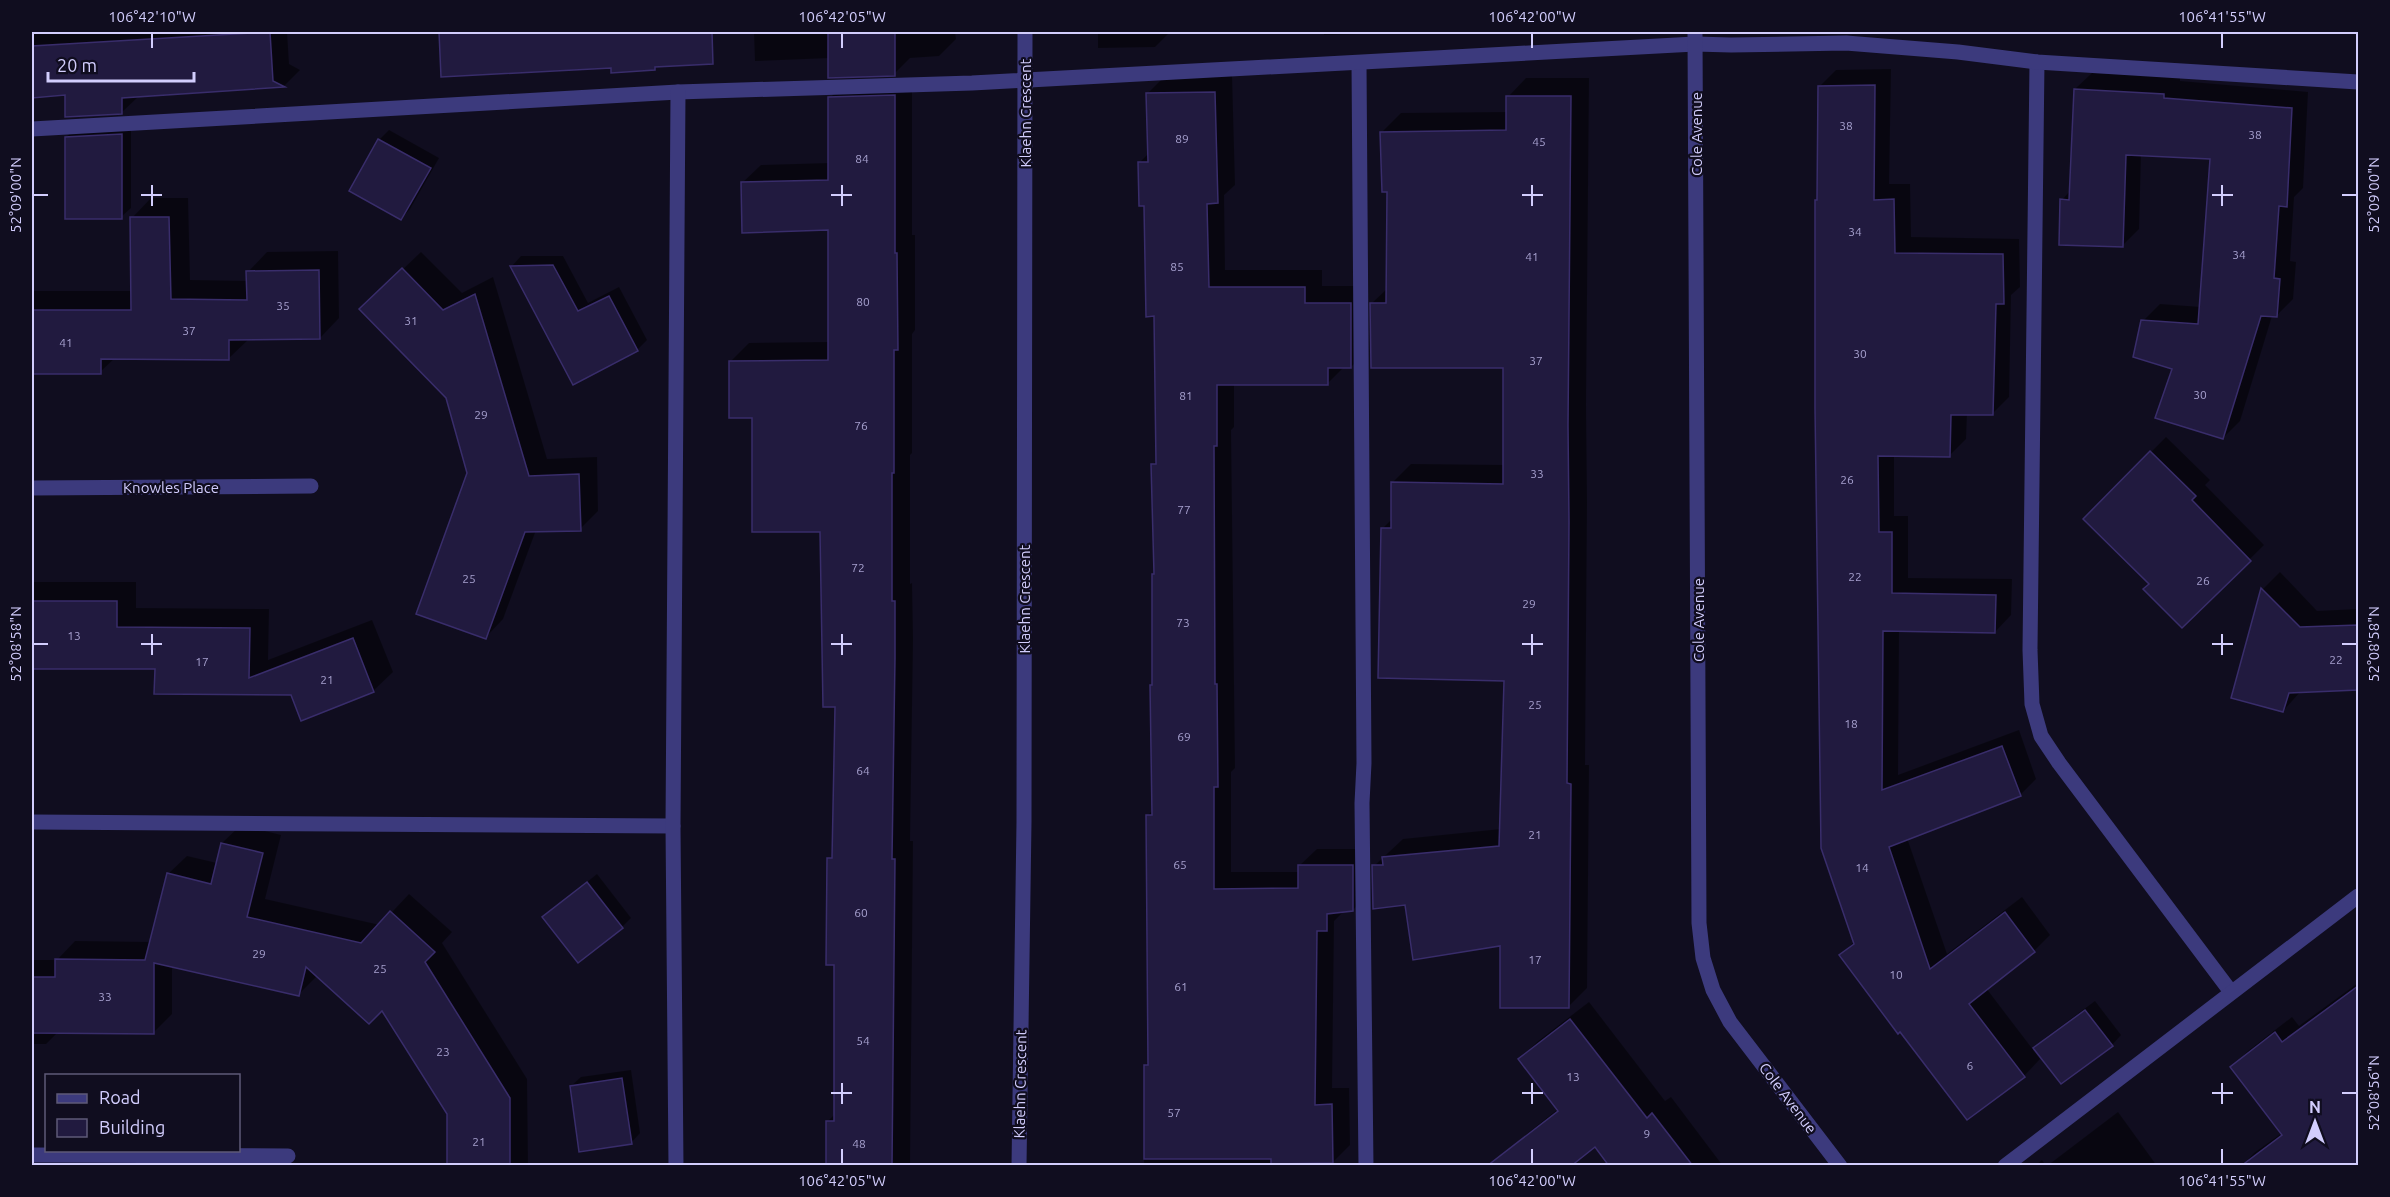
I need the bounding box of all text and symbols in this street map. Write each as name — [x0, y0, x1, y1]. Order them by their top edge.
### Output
text: 106°42'10"W — [108, 8, 196, 25]
text: 106°42'05"W — [798, 8, 886, 25]
text: 106°42'00"W — [1488, 8, 1576, 25]
text: 106°41'55"W — [2178, 8, 2266, 25]
scale bar — [48, 45, 194, 83]
text: 20 m — [57, 55, 97, 75]
street label: Klaehn Crescent — [1017, 58, 1034, 167]
street label: Cole Avenue — [1688, 92, 1705, 176]
house number: 38 — [1839, 119, 1853, 132]
house number: 38 — [2248, 128, 2262, 141]
house number: 89 — [1175, 132, 1189, 145]
house number: 45 — [1532, 135, 1546, 148]
house number: 84 — [855, 152, 869, 165]
text: 52°09'00"N — [7, 157, 24, 233]
text: 52°09'00"N — [2365, 157, 2382, 233]
house number: 34 — [1848, 225, 1862, 238]
house number: 34 — [2232, 248, 2246, 261]
house number: 41 — [1525, 250, 1539, 263]
house number: 85 — [1170, 260, 1184, 273]
house number: 80 — [856, 295, 870, 308]
house number: 35 — [276, 299, 290, 312]
house number: 31 — [404, 314, 418, 327]
house number: 37 — [182, 324, 196, 337]
house number: 41 — [59, 336, 73, 349]
house number: 30 — [1853, 347, 1867, 360]
house number: 37 — [1529, 354, 1543, 367]
house number: 30 — [2193, 388, 2207, 401]
house number: 81 — [1179, 389, 1193, 402]
house number: 29 — [474, 408, 488, 421]
house number: 76 — [854, 419, 868, 432]
house number: 33 — [1530, 467, 1544, 480]
house number: 26 — [1840, 473, 1854, 486]
street label: Knowles Place — [123, 479, 219, 496]
house number: 77 — [1177, 503, 1191, 516]
street label: Klaehn Crescent — [1016, 544, 1033, 653]
house number: 72 — [851, 561, 865, 574]
house number: 22 — [1848, 570, 1862, 583]
house number: 25 — [462, 572, 476, 585]
house number: 26 — [2196, 574, 2210, 587]
street label: Cole Avenue — [1690, 578, 1707, 662]
house number: 29 — [1522, 597, 1536, 610]
text: 52°08'58"N — [7, 606, 24, 682]
text: 52°08'58"N — [2365, 606, 2382, 682]
house number: 73 — [1176, 616, 1190, 629]
house number: 13 — [67, 629, 81, 642]
house number: 22 — [2329, 653, 2343, 666]
house number: 17 — [195, 655, 209, 668]
house number: 21 — [320, 673, 334, 686]
house number: 25 — [1528, 698, 1542, 711]
house number: 18 — [1844, 717, 1858, 730]
house number: 69 — [1177, 730, 1191, 743]
house number: 64 — [856, 764, 870, 777]
house number: 21 — [1528, 828, 1542, 841]
house number: 65 — [1173, 858, 1187, 871]
house number: 14 — [1855, 861, 1869, 874]
house number: 60 — [854, 906, 868, 919]
house number: 29 — [252, 947, 266, 960]
house number: 17 — [1528, 953, 1542, 966]
house number: 25 — [373, 962, 387, 975]
house number: 10 — [1889, 968, 1903, 981]
house number: 61 — [1174, 980, 1188, 993]
house number: 33 — [98, 990, 112, 1003]
street label: Klaehn Crescent — [1011, 1029, 1029, 1139]
house number: 54 — [856, 1034, 870, 1047]
house number: 23 — [436, 1045, 450, 1058]
text: 52°08'56"N — [2365, 1055, 2382, 1131]
street label: Cole Avenue — [1756, 1059, 1820, 1137]
house number: 6 — [1967, 1059, 1974, 1072]
house number: 13 — [1566, 1070, 1580, 1083]
legend — [45, 1074, 240, 1152]
text: Road — [99, 1087, 141, 1107]
north arrow — [2285, 1092, 2345, 1152]
text: N — [2309, 1098, 2321, 1116]
house number: 57 — [1167, 1106, 1181, 1119]
text: Building — [99, 1117, 165, 1137]
house number: 9 — [1644, 1127, 1650, 1140]
house number: 21 — [472, 1135, 486, 1148]
house number: 48 — [852, 1137, 866, 1150]
text: 106°42'05"W — [798, 1172, 886, 1189]
text: 106°42'00"W — [1488, 1172, 1576, 1189]
text: 106°41'55"W — [2178, 1172, 2266, 1189]

